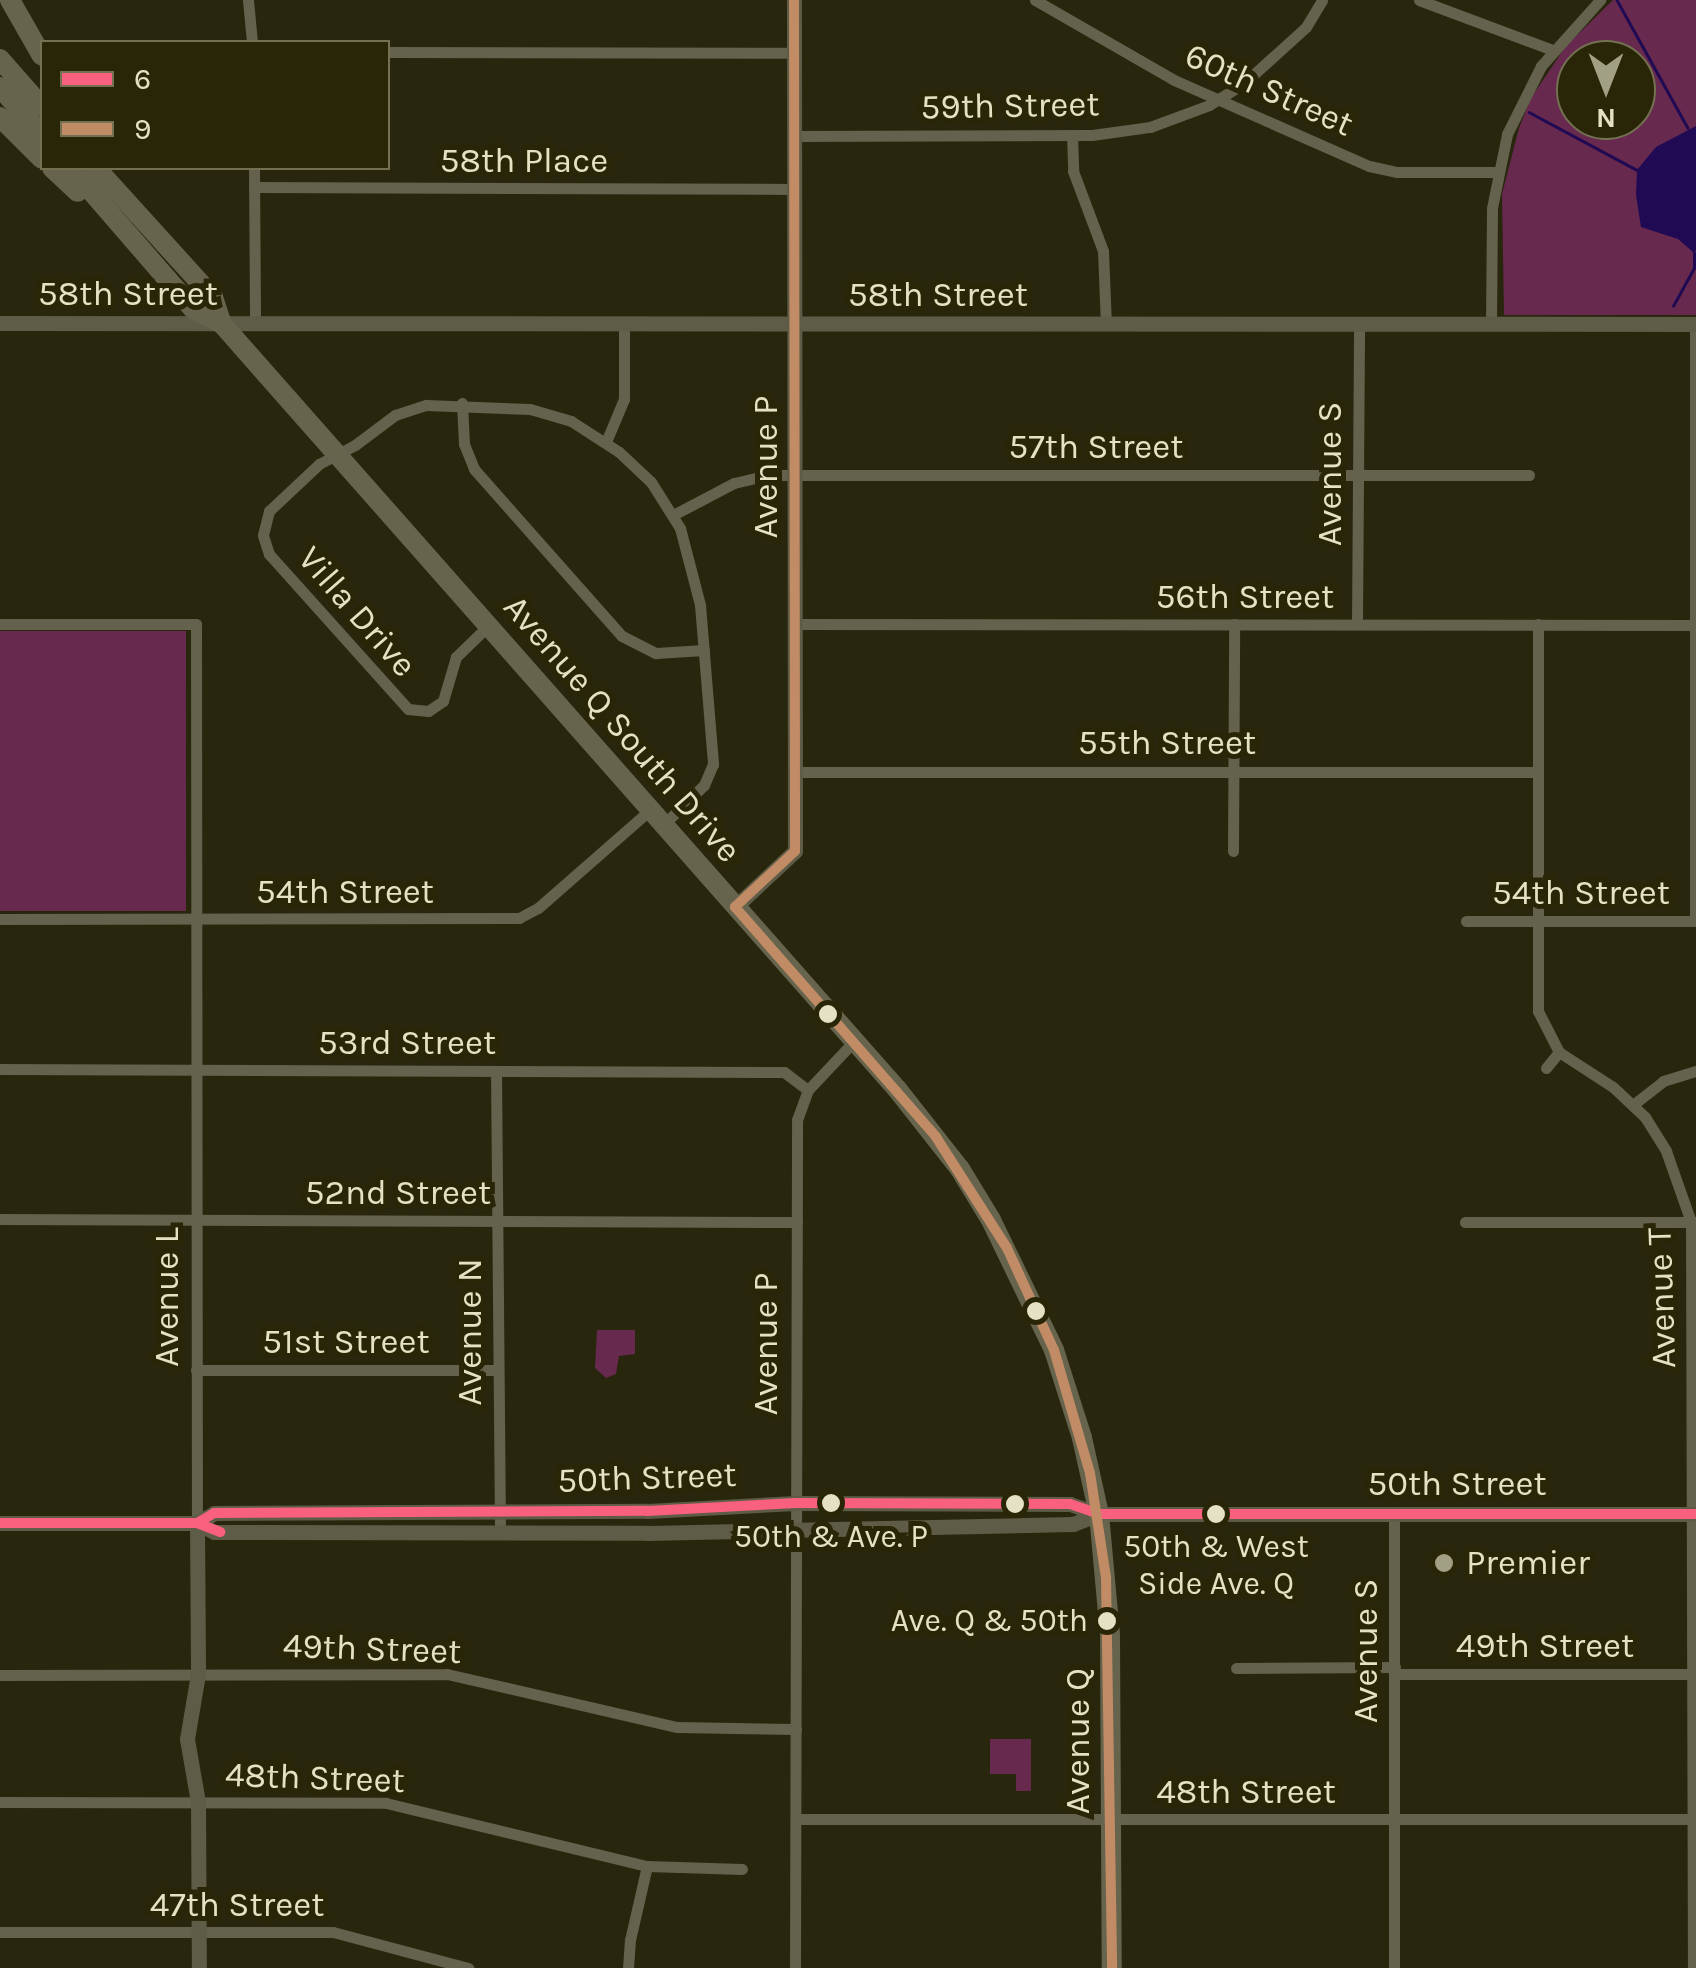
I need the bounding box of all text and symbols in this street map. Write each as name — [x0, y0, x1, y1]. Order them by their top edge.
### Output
street label: 60th Street — [1178, 34, 1360, 146]
legend — [40, 40, 390, 170]
north arrow — [1556, 40, 1656, 140]
text: 6 — [134, 61, 151, 97]
street label: 59th Street — [920, 83, 1100, 129]
text: N — [1596, 102, 1616, 135]
text: 9 — [134, 111, 151, 147]
street label: 58th Place — [440, 140, 608, 182]
street label: 58th Street — [38, 273, 218, 315]
street label: 58th Street — [848, 274, 1028, 316]
street label: Avenue P — [745, 396, 787, 538]
street label: Avenue S — [1309, 402, 1351, 546]
street label: 57th Street — [1009, 426, 1183, 468]
street label: Villa Drive — [289, 538, 425, 686]
street label: 56th Street — [1156, 576, 1334, 618]
street label: Avenue Q South Drive — [494, 587, 750, 871]
street label: 55th Street — [1078, 722, 1256, 764]
street label: 54th Street — [256, 871, 434, 913]
street label: 54th Street — [1492, 872, 1670, 914]
unlabelled marker — [818, 1004, 838, 1024]
street label: 53rd Street — [318, 1022, 496, 1064]
street label: 52nd Street — [305, 1172, 491, 1214]
street label: Avenue L — [146, 1227, 188, 1367]
street label: Avenue T — [1639, 1227, 1685, 1369]
street label: Avenue N — [449, 1258, 491, 1406]
street label: Avenue P — [745, 1273, 787, 1415]
unlabelled marker — [1026, 1301, 1046, 1321]
street label: 51st Street — [262, 1321, 430, 1363]
street label: 50th Street — [557, 1454, 737, 1502]
street label: 50th Street — [1367, 1463, 1547, 1505]
marker: 50th & Ave. P — [821, 1493, 841, 1513]
unlabelled marker — [1005, 1494, 1025, 1514]
marker: 50th & West Side Ave. Q — [1206, 1504, 1226, 1524]
place label: 50th & Ave. P — [734, 1518, 928, 1556]
place label: 50th & West Side Ave. Q — [1123, 1529, 1309, 1604]
place label: Premier — [1466, 1542, 1590, 1584]
marker: Premier — [1431, 1550, 1457, 1576]
street label: Avenue S — [1345, 1579, 1387, 1723]
place label: Ave. Q & 50th — [891, 1602, 1088, 1640]
marker: Ave. Q & 50th — [1097, 1611, 1117, 1631]
street label: 49th Street — [282, 1625, 462, 1673]
street label: 49th Street — [1456, 1625, 1634, 1667]
street label: Avenue Q — [1057, 1668, 1099, 1814]
street label: 48th Street — [224, 1754, 406, 1802]
street label: 48th Street — [1156, 1771, 1336, 1813]
street label: 47th Street — [150, 1884, 324, 1926]

